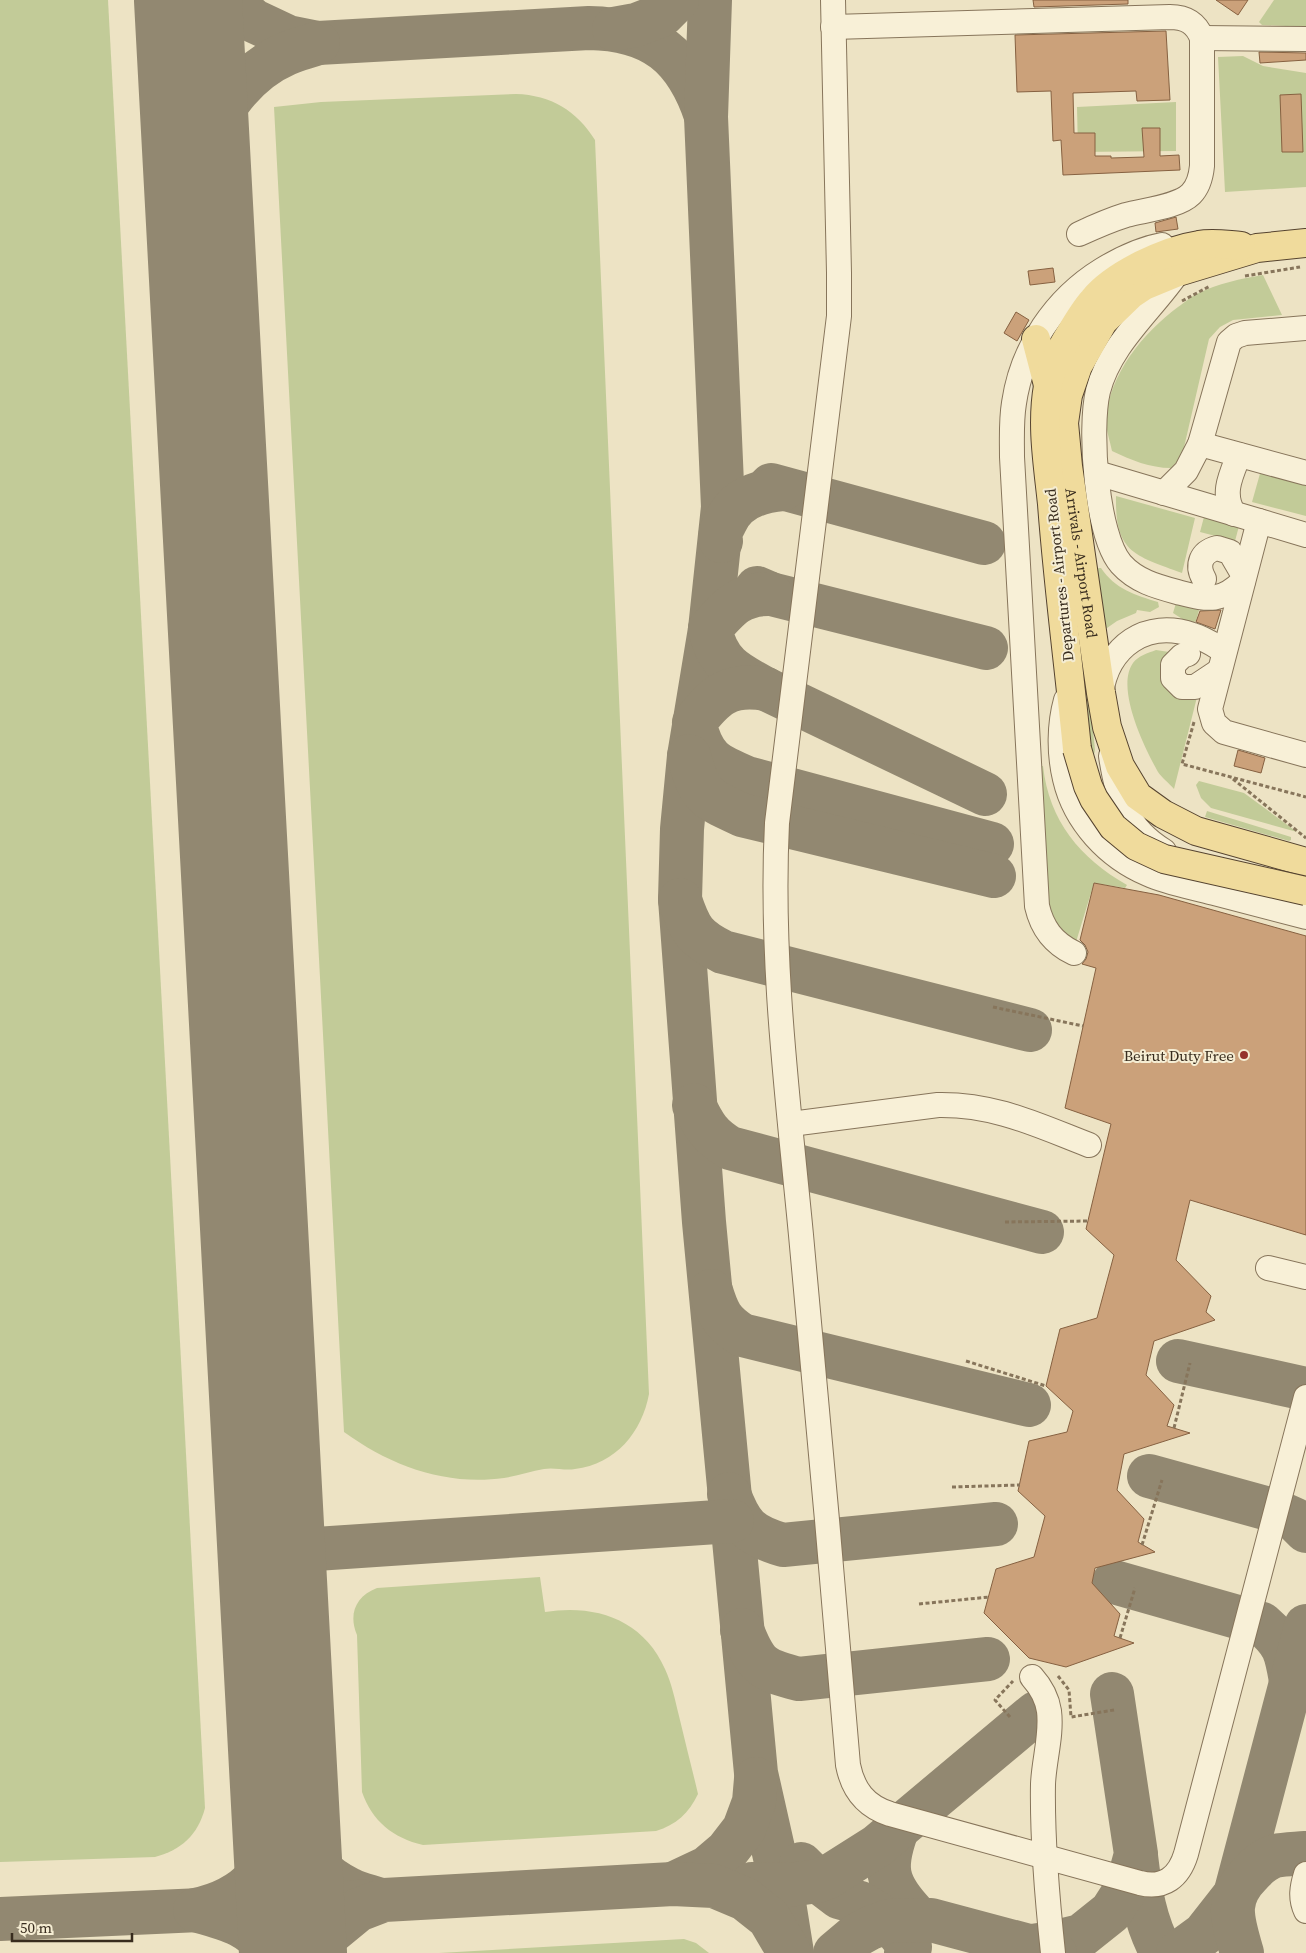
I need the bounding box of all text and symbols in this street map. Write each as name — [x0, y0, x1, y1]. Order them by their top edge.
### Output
street label: Arrivals - Airport Road — [1061, 486, 1103, 640]
street label: Departures - Airport Road — [1039, 487, 1079, 662]
place label: Beirut Duty Free — [1124, 1045, 1234, 1066]
marker: Beirut Duty Free — [1238, 1049, 1250, 1061]
scale bar — [12, 1910, 132, 1942]
text: 50 m — [20, 1917, 52, 1938]

